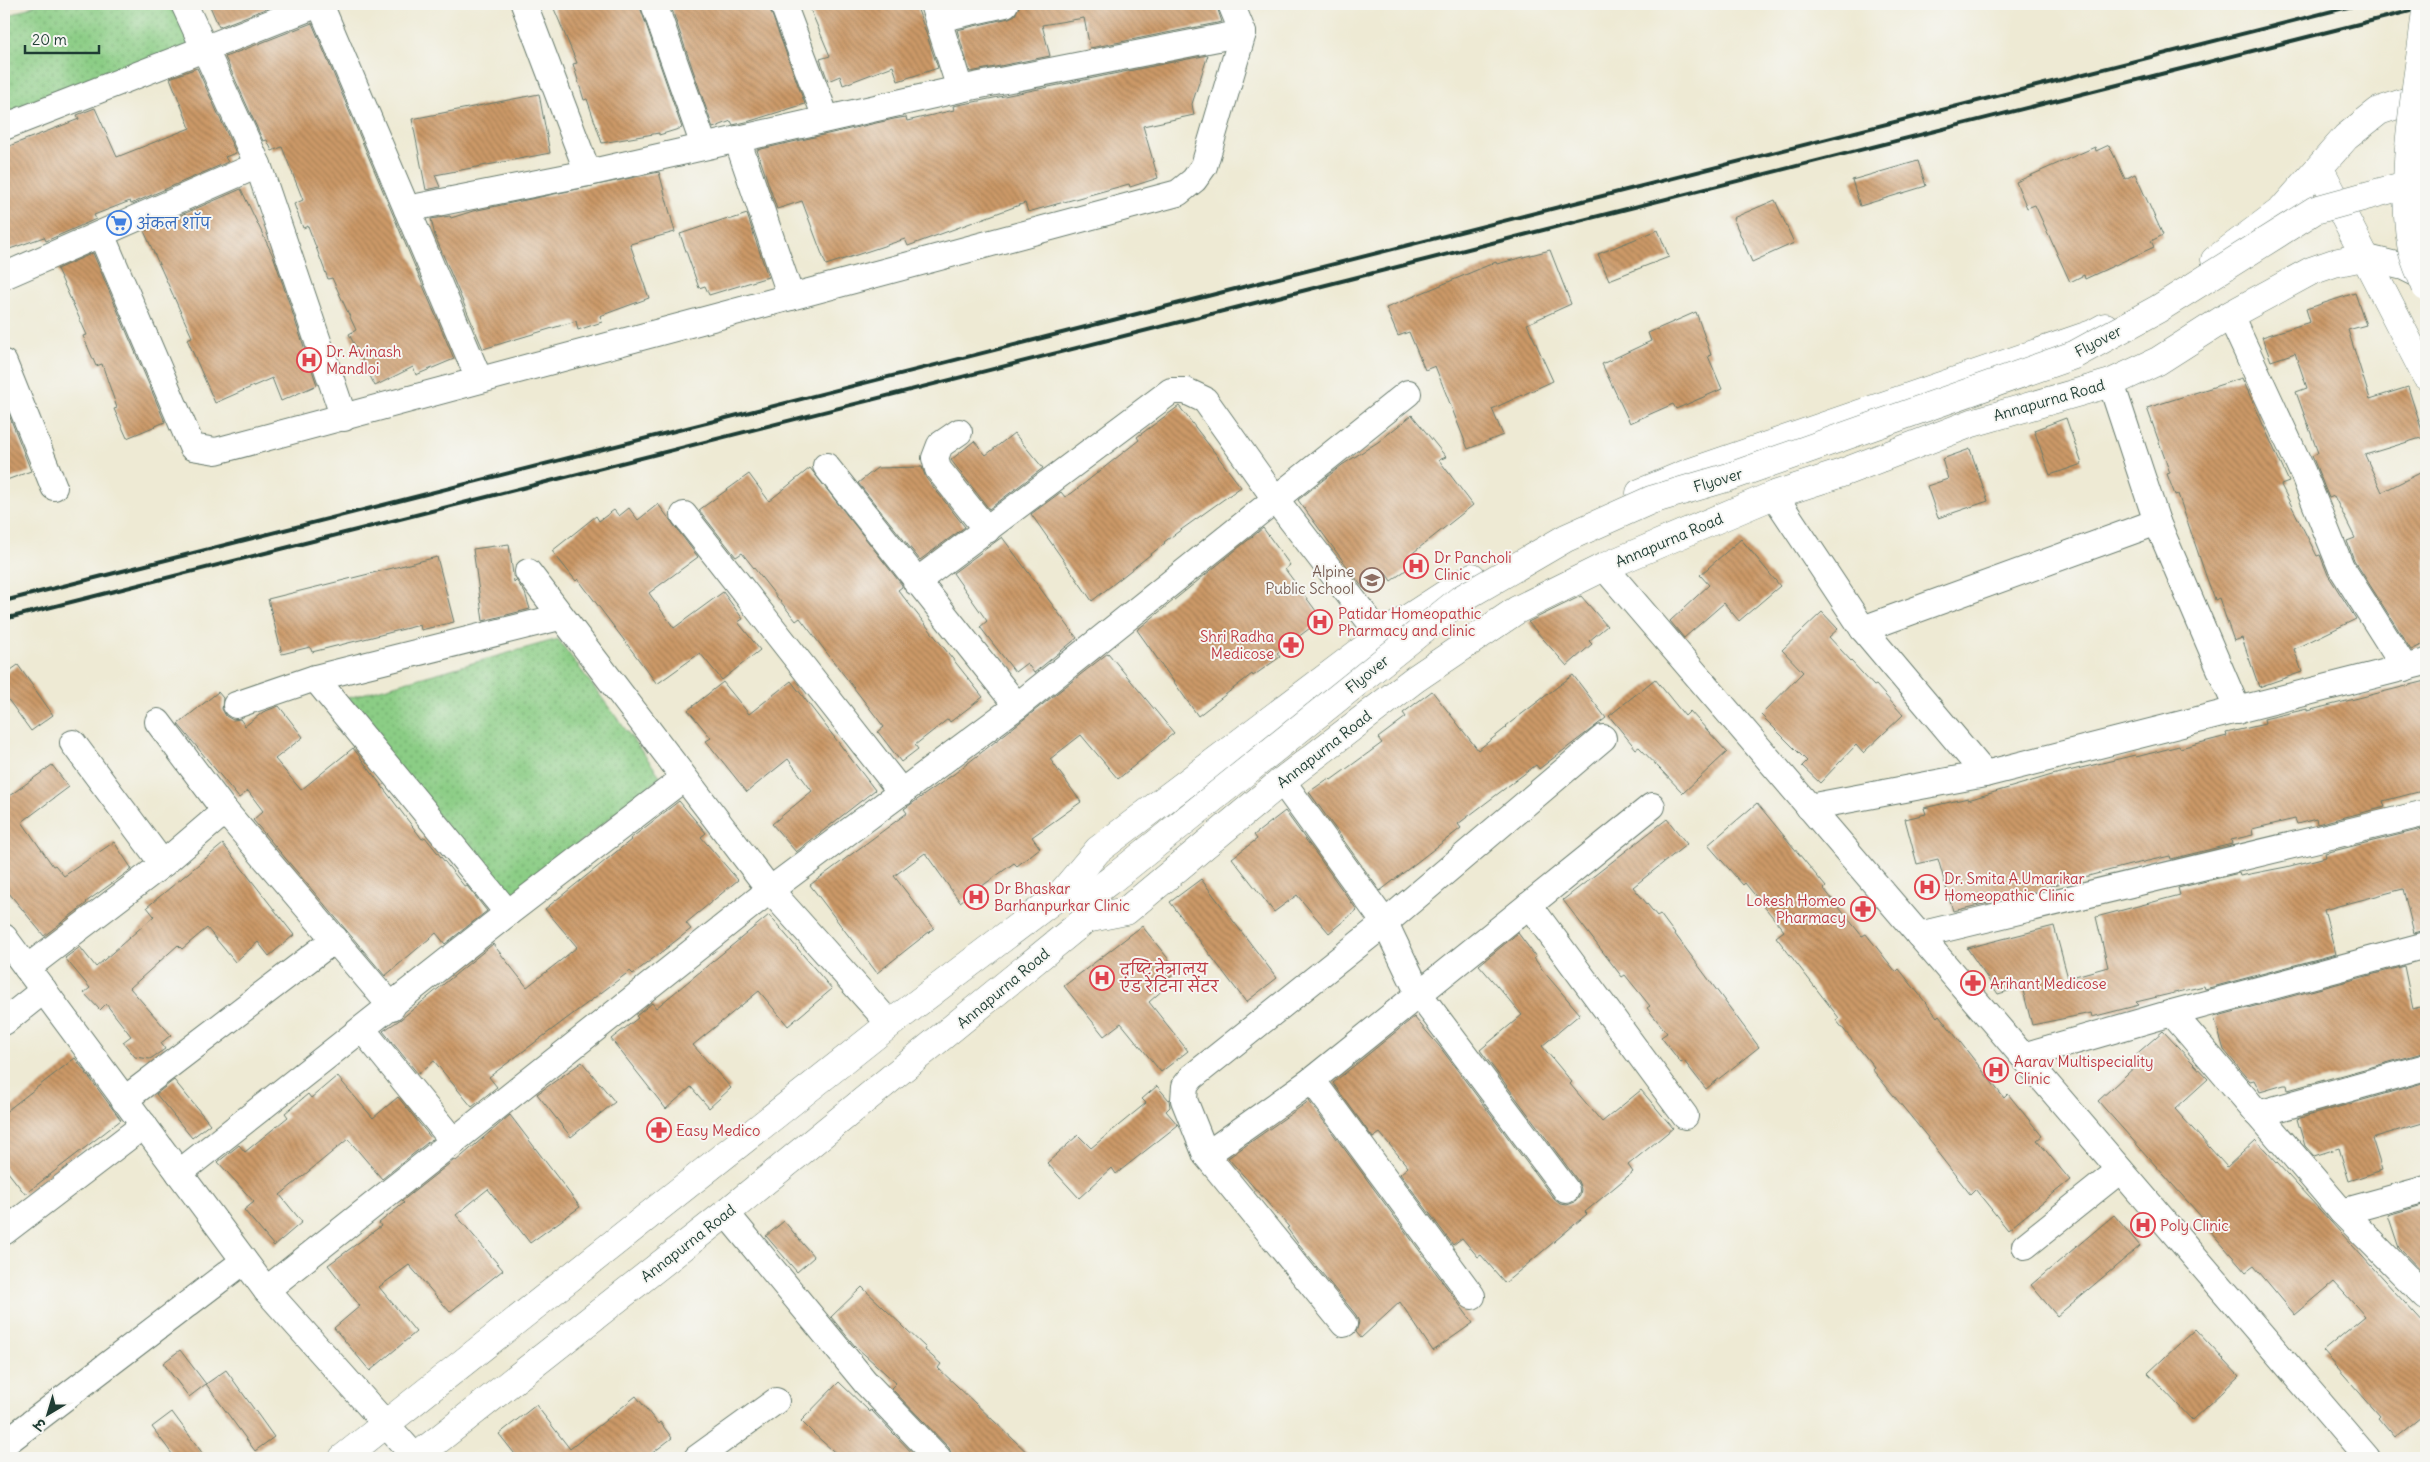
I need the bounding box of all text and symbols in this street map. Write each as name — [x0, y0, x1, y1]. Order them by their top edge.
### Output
scale bar — [25, 22, 99, 54]
text: 20 m — [32, 30, 67, 49]
supermarket icon: अंकल शॉप — [106, 210, 132, 236]
place label: अंकल शॉप — [136, 211, 212, 233]
street label: Flyover — [2071, 321, 2125, 361]
place label: Dr. Avinash Mandloi — [326, 342, 402, 378]
hospital icon: Dr. Avinash Mandloi — [296, 347, 322, 373]
street label: Annapurna Road — [1991, 375, 2107, 425]
street label: Flyover — [1691, 464, 1745, 496]
street label: Annapurna Road — [1612, 509, 1726, 571]
place label: Dr Pancholi Clinic — [1434, 548, 1512, 584]
hospital icon: Dr Pancholi Clinic — [1403, 553, 1429, 579]
place label: Alpine Public School — [1265, 562, 1354, 598]
school or university icon: Alpine Public School — [1359, 567, 1385, 593]
place label: Patidar Homeopathic Pharmacy and clinic — [1338, 604, 1482, 640]
hospital icon: Patidar Homeopathic Pharmacy and clinic — [1307, 609, 1333, 635]
place label: Shri Radha Medicose — [1200, 627, 1274, 663]
pharmacy icon: Shri Radha Medicose — [1278, 632, 1304, 658]
street label: Flyover — [1341, 651, 1393, 697]
street label: Annapurna Road — [1273, 706, 1375, 792]
place label: Dr. Smita A.Umarikar Homeopathic Clinic — [1944, 869, 2085, 905]
hospital icon: Dr. Smita A.Umarikar Homeopathic Clinic — [1914, 874, 1940, 900]
place label: Dr Bhaskar Barhanpurkar Clinic — [994, 879, 1130, 915]
hospital icon: Dr Bhaskar Barhanpurkar Clinic — [963, 884, 989, 910]
place label: Lokesh Homeo Pharmacy — [1746, 891, 1846, 927]
pharmacy icon: Lokesh Homeo Pharmacy — [1850, 896, 1876, 922]
street label: Annapurna Road — [953, 944, 1053, 1032]
place label: दृष्टि नेत्रालय एंड रेटिना सेंटर — [1119, 958, 1219, 996]
hospital icon: दृष्टि नेत्रालय एंड रेटिना सेंटर — [1089, 965, 1115, 991]
pharmacy icon: Arihant Medicose — [1960, 970, 1986, 996]
place label: Arihant Medicose — [1990, 974, 2107, 993]
place label: Aarav Multispeciality Clinic — [2014, 1052, 2154, 1088]
hospital icon: Aarav Multispeciality Clinic — [1983, 1057, 2009, 1083]
pharmacy icon: Easy Medico — [646, 1117, 672, 1143]
place label: Easy Medico — [676, 1121, 760, 1140]
street label: Annapurna Road — [637, 1200, 739, 1286]
hospital icon: Poly Clinic — [2130, 1212, 2156, 1238]
place label: Poly Clinic — [2160, 1216, 2229, 1235]
north arrow — [22, 1390, 72, 1440]
text: उ — [29, 1413, 51, 1435]

